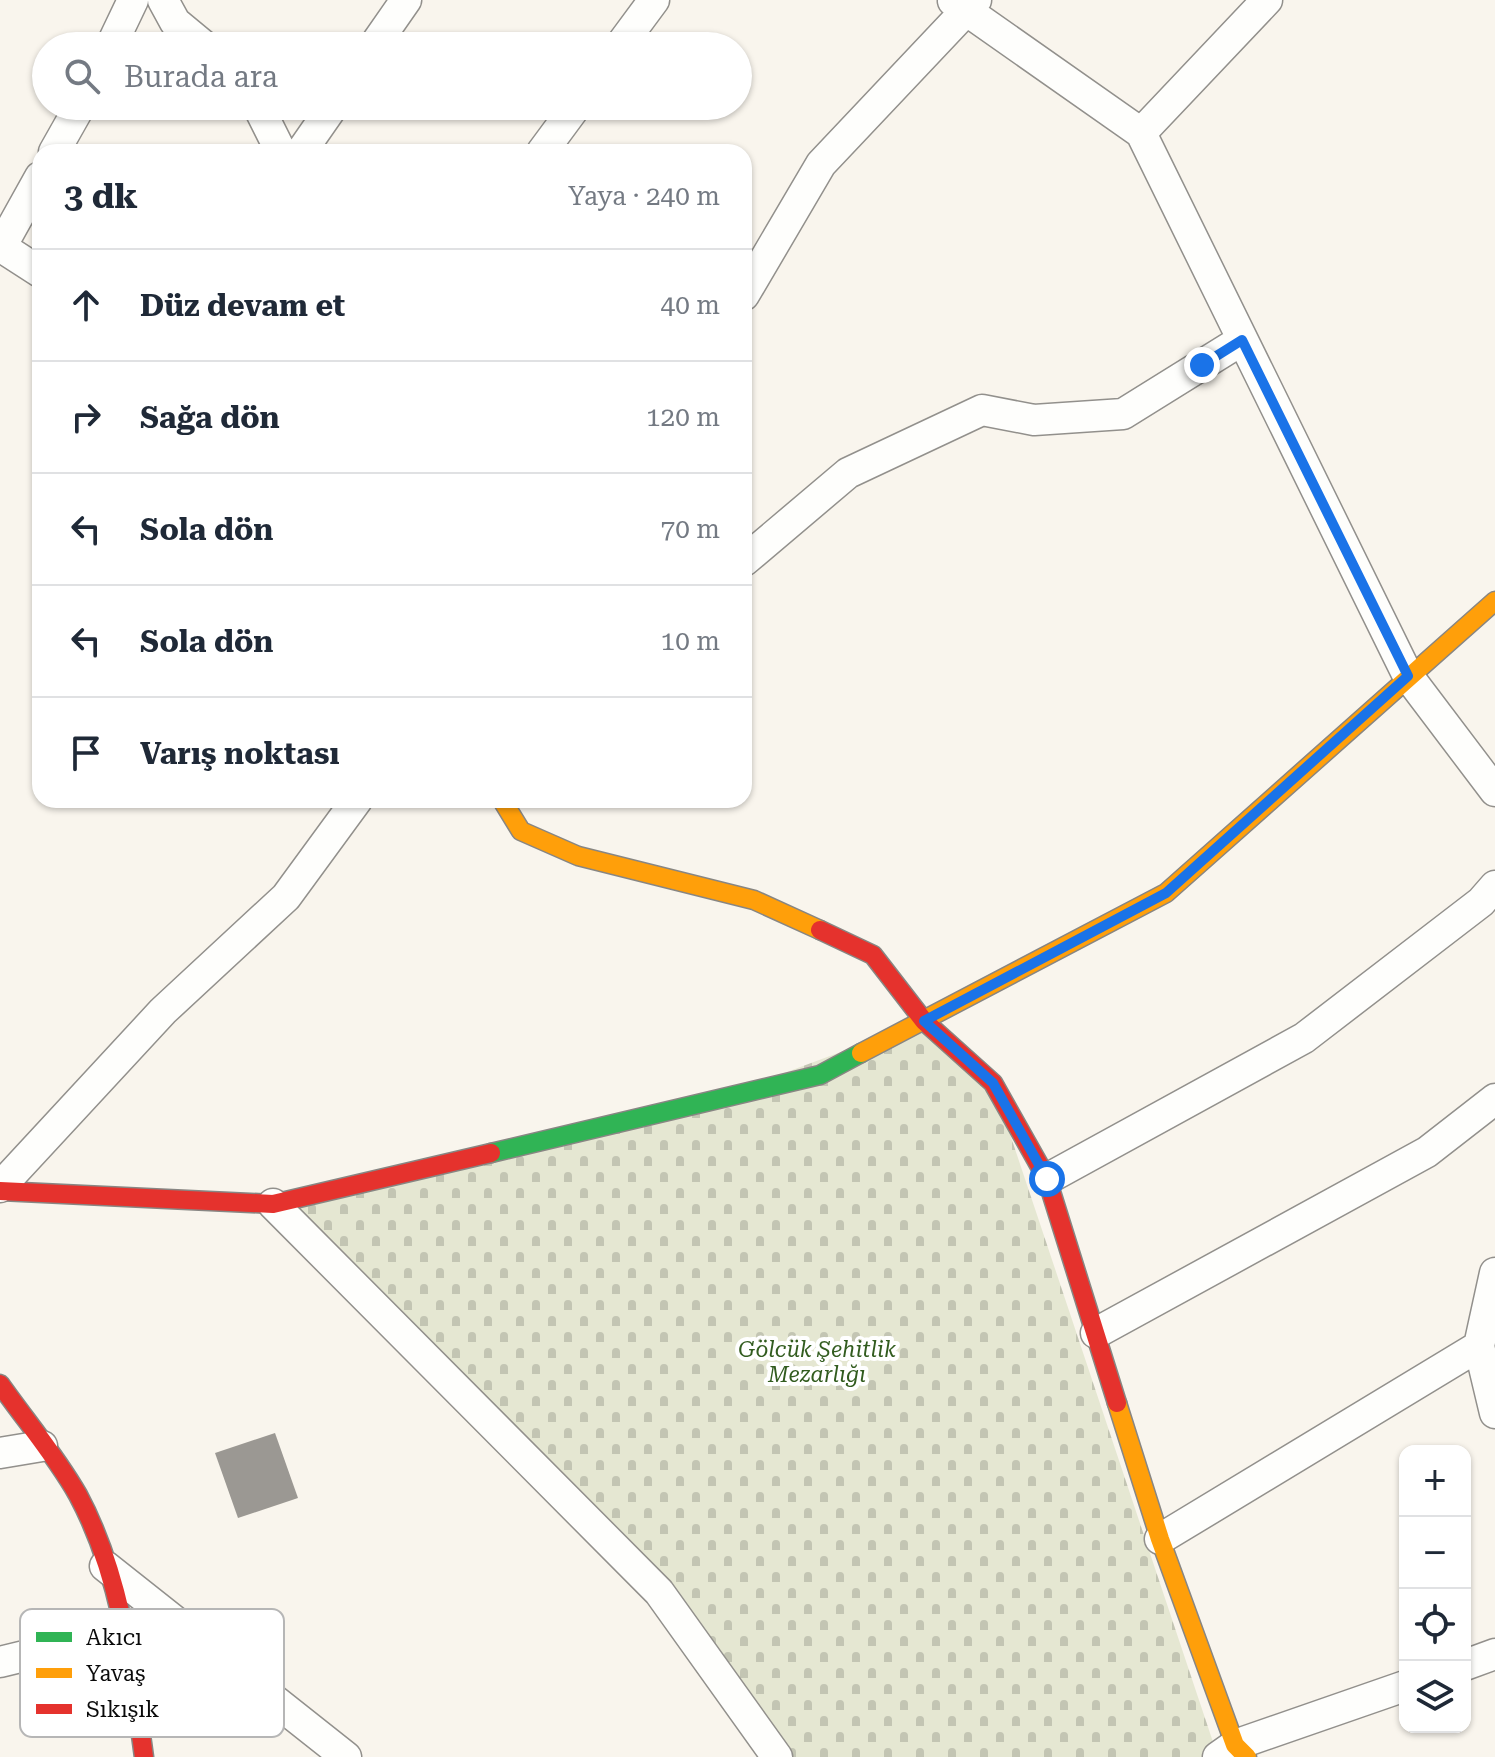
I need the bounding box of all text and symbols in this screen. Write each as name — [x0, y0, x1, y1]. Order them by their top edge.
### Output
search box — [32, 32, 752, 120]
icon: search — [60, 54, 104, 98]
text: Burada ara — [124, 59, 278, 94]
text: 3 dk — [64, 176, 138, 216]
text: Yaya · 240 m — [568, 181, 720, 211]
icon: ahead — [64, 283, 108, 327]
text: Düz devam et — [140, 288, 345, 323]
text: 40 m — [661, 290, 720, 320]
route end — [1184, 347, 1220, 383]
icon: right — [64, 395, 108, 439]
text: Sağa dön — [140, 400, 280, 435]
text: 120 m — [646, 402, 720, 432]
icon: left — [64, 507, 108, 551]
text: Sola dön — [140, 512, 273, 547]
text: 70 m — [661, 514, 720, 544]
icon: left — [64, 619, 108, 663]
text: Sola dön — [140, 624, 273, 659]
text: 10 m — [661, 626, 720, 656]
icon: arrive — [64, 731, 108, 775]
text: Varış noktası — [140, 736, 340, 771]
route start — [1029, 1161, 1065, 1197]
park label: Gölcük Şehitlik Mezarlığı — [738, 1337, 896, 1387]
map controls — [1399, 1445, 1471, 1733]
button: + — [1399, 1445, 1471, 1517]
button: − — [1399, 1517, 1471, 1589]
button: locate — [1399, 1589, 1471, 1661]
legend — [20, 1609, 284, 1737]
text: Akıcı — [86, 1625, 142, 1650]
text: Yavaş — [86, 1661, 145, 1686]
button: layers — [1399, 1661, 1471, 1733]
text: Sıkışık — [86, 1697, 159, 1722]

